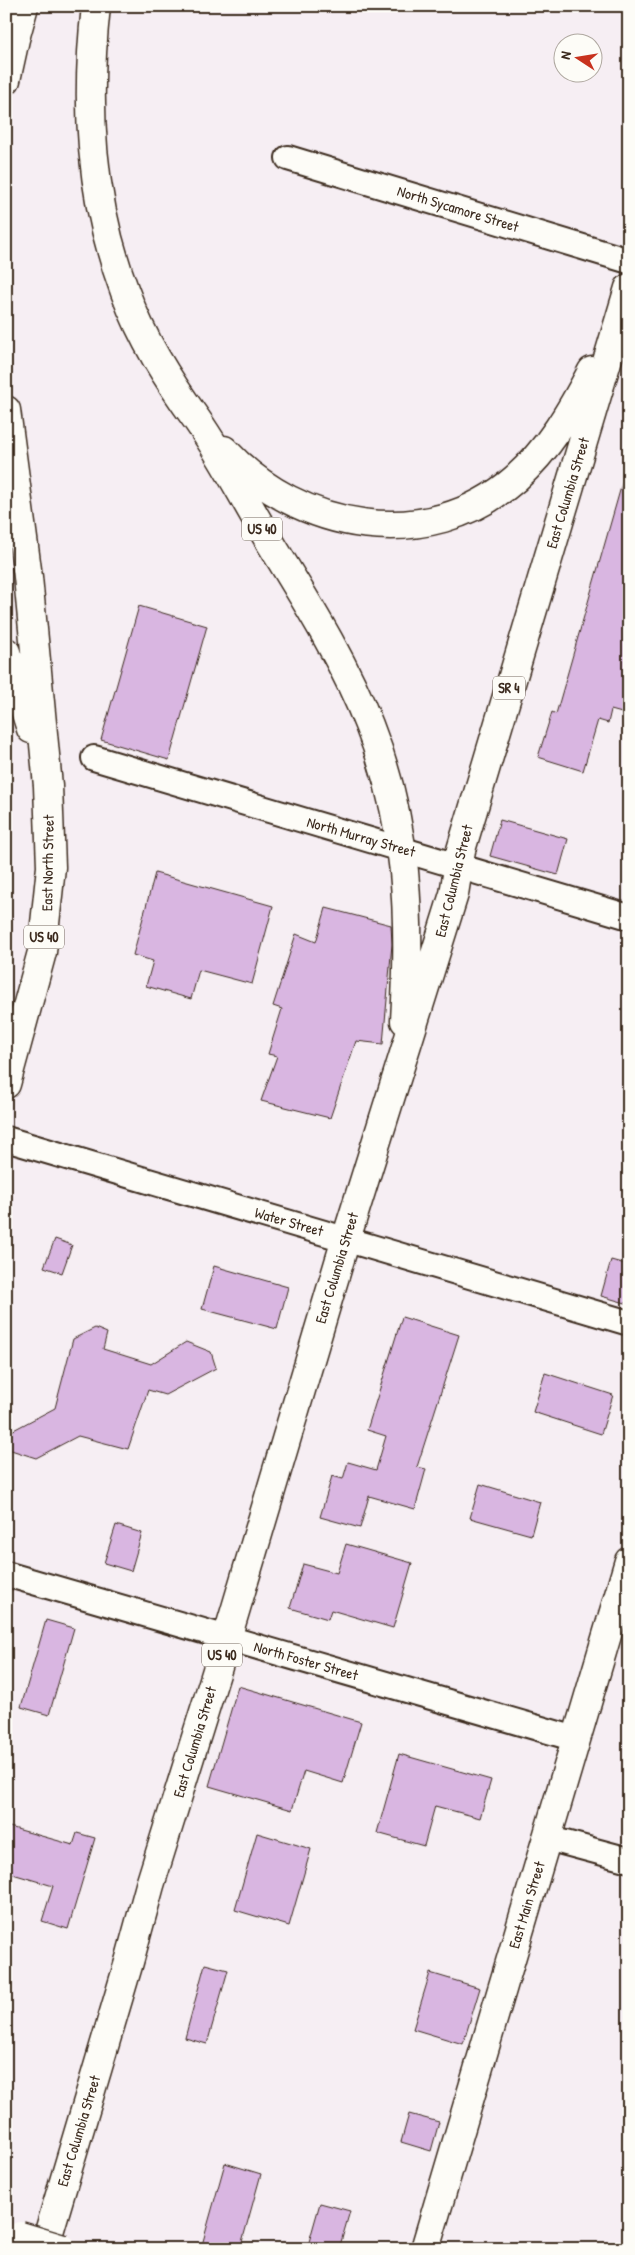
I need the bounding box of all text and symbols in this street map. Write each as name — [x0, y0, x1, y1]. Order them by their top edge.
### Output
north arrow — [552, 32, 602, 82]
text: N — [555, 49, 575, 61]
street label: North Sycamore Street — [395, 180, 522, 237]
street label: East Columbia Street — [541, 434, 595, 551]
road number: US 40 — [242, 518, 282, 540]
road number: SR 4 — [493, 676, 525, 700]
street label: North Murray Street — [305, 811, 419, 862]
street label: East North Street — [36, 814, 59, 911]
street label: East Columbia Street — [429, 822, 478, 939]
road number: US 40 — [24, 926, 64, 949]
street label: Water Street — [252, 1202, 327, 1242]
street label: East Columbia Street — [310, 1209, 364, 1326]
street label: North Foster Street — [252, 1636, 361, 1686]
road number: US 40 — [202, 1644, 242, 1666]
street label: East Columbia Street — [168, 1683, 222, 1800]
street label: East Main Street — [503, 1858, 550, 1951]
street label: East Columbia Street — [52, 2072, 106, 2189]

